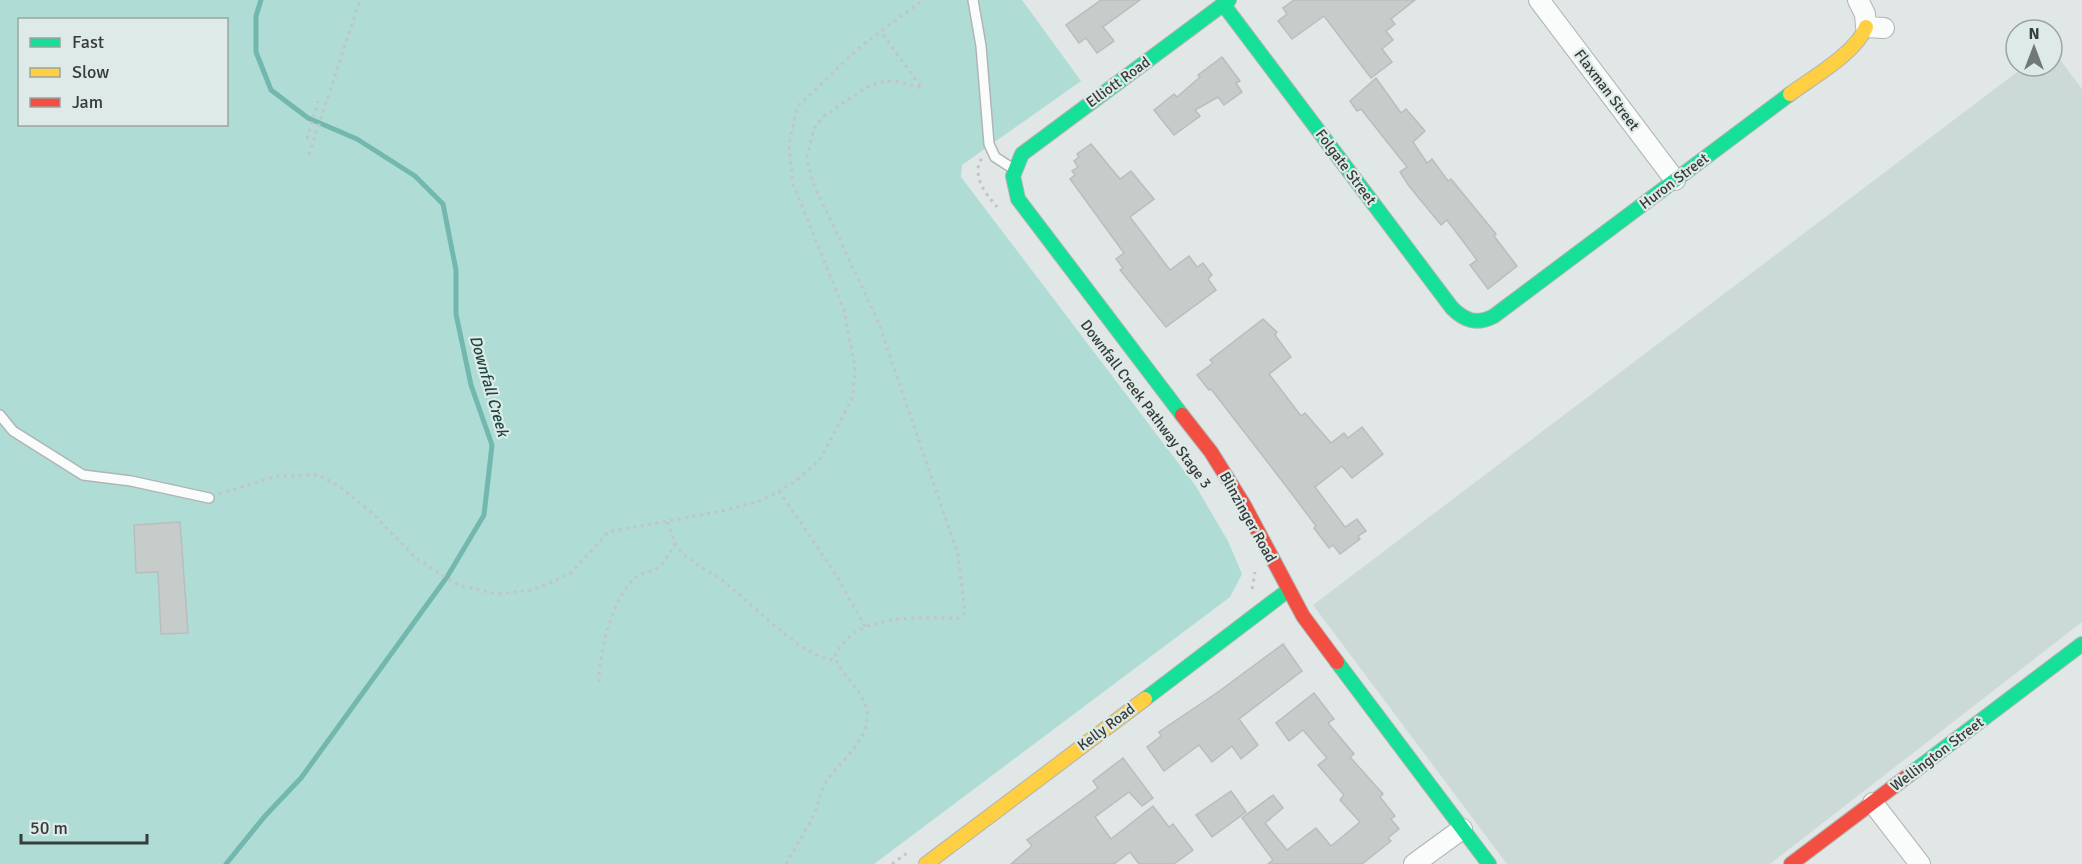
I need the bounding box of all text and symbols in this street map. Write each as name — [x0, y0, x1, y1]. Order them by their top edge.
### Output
legend — [18, 18, 228, 126]
north arrow — [2004, 18, 2064, 78]
text: N — [2028, 24, 2040, 44]
text: Fast — [72, 31, 104, 53]
street label: Flaxman Street — [1571, 46, 1643, 134]
street label: Elliott Road — [1082, 53, 1154, 111]
text: Slow — [72, 61, 109, 83]
text: Jam — [72, 91, 103, 113]
street label: Folgate Street — [1312, 126, 1380, 208]
street label: Huron Street — [1636, 149, 1712, 213]
street label: Downfall Creek Pathway Stage 3 — [1077, 316, 1215, 492]
water label: Downfall Creek — [465, 333, 514, 441]
street label: Blinzinger Road — [1216, 468, 1280, 566]
street label: Kelly Road — [1074, 700, 1138, 754]
street label: Wellington Street — [1887, 713, 1987, 795]
scale bar — [21, 807, 147, 845]
text: 50 m — [30, 817, 68, 839]

